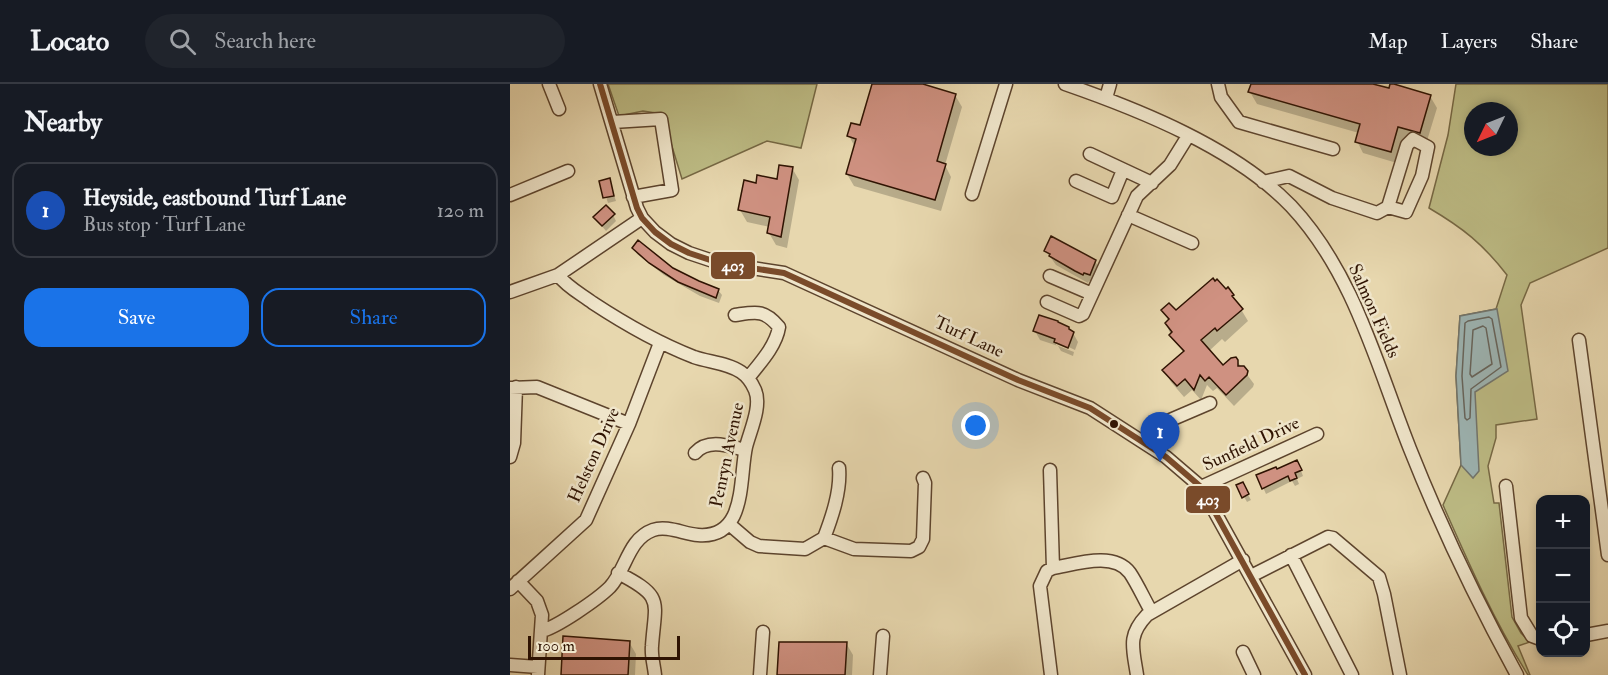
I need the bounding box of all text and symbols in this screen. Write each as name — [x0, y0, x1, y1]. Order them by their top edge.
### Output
search box — [145, 14, 565, 68]
text: Locato — [30, 24, 109, 59]
icon: search — [166, 25, 199, 58]
text: Search here — [214, 27, 316, 55]
text: Map — [1368, 28, 1408, 55]
text: Layers — [1441, 28, 1497, 55]
text: Share — [1530, 28, 1578, 55]
north arrow — [1464, 102, 1518, 156]
text: Nearby — [24, 107, 102, 139]
text: Heyside, eastbound Turf Lane — [83, 184, 346, 212]
text: 1 — [42, 198, 49, 223]
text: 120 m — [437, 198, 484, 223]
text: Bus stop · Turf Lane — [83, 212, 246, 237]
line badge: 403 — [710, 251, 756, 280]
text: 403 — [721, 256, 744, 276]
street label: Salmon Fields — [1343, 260, 1405, 362]
button: Save — [24, 288, 249, 347]
button: Share — [261, 288, 486, 347]
street label: Turf Lane — [930, 311, 1008, 363]
street label: Penryn Avenue — [705, 400, 749, 510]
street label: Helston Drive — [563, 403, 625, 506]
your location — [961, 411, 990, 440]
street label: Sunfield Drive — [1199, 411, 1304, 476]
pin: 1 — [1140, 412, 1180, 462]
unlabelled marker — [1108, 418, 1120, 430]
line badge: 403 — [1185, 485, 1231, 514]
text: 403 — [1196, 490, 1219, 510]
map controls — [1536, 495, 1590, 657]
button: + — [1536, 495, 1590, 549]
button: − — [1536, 549, 1590, 603]
button: locate — [1536, 603, 1590, 657]
scale bar — [528, 633, 680, 660]
text: 100 m — [537, 636, 575, 656]

